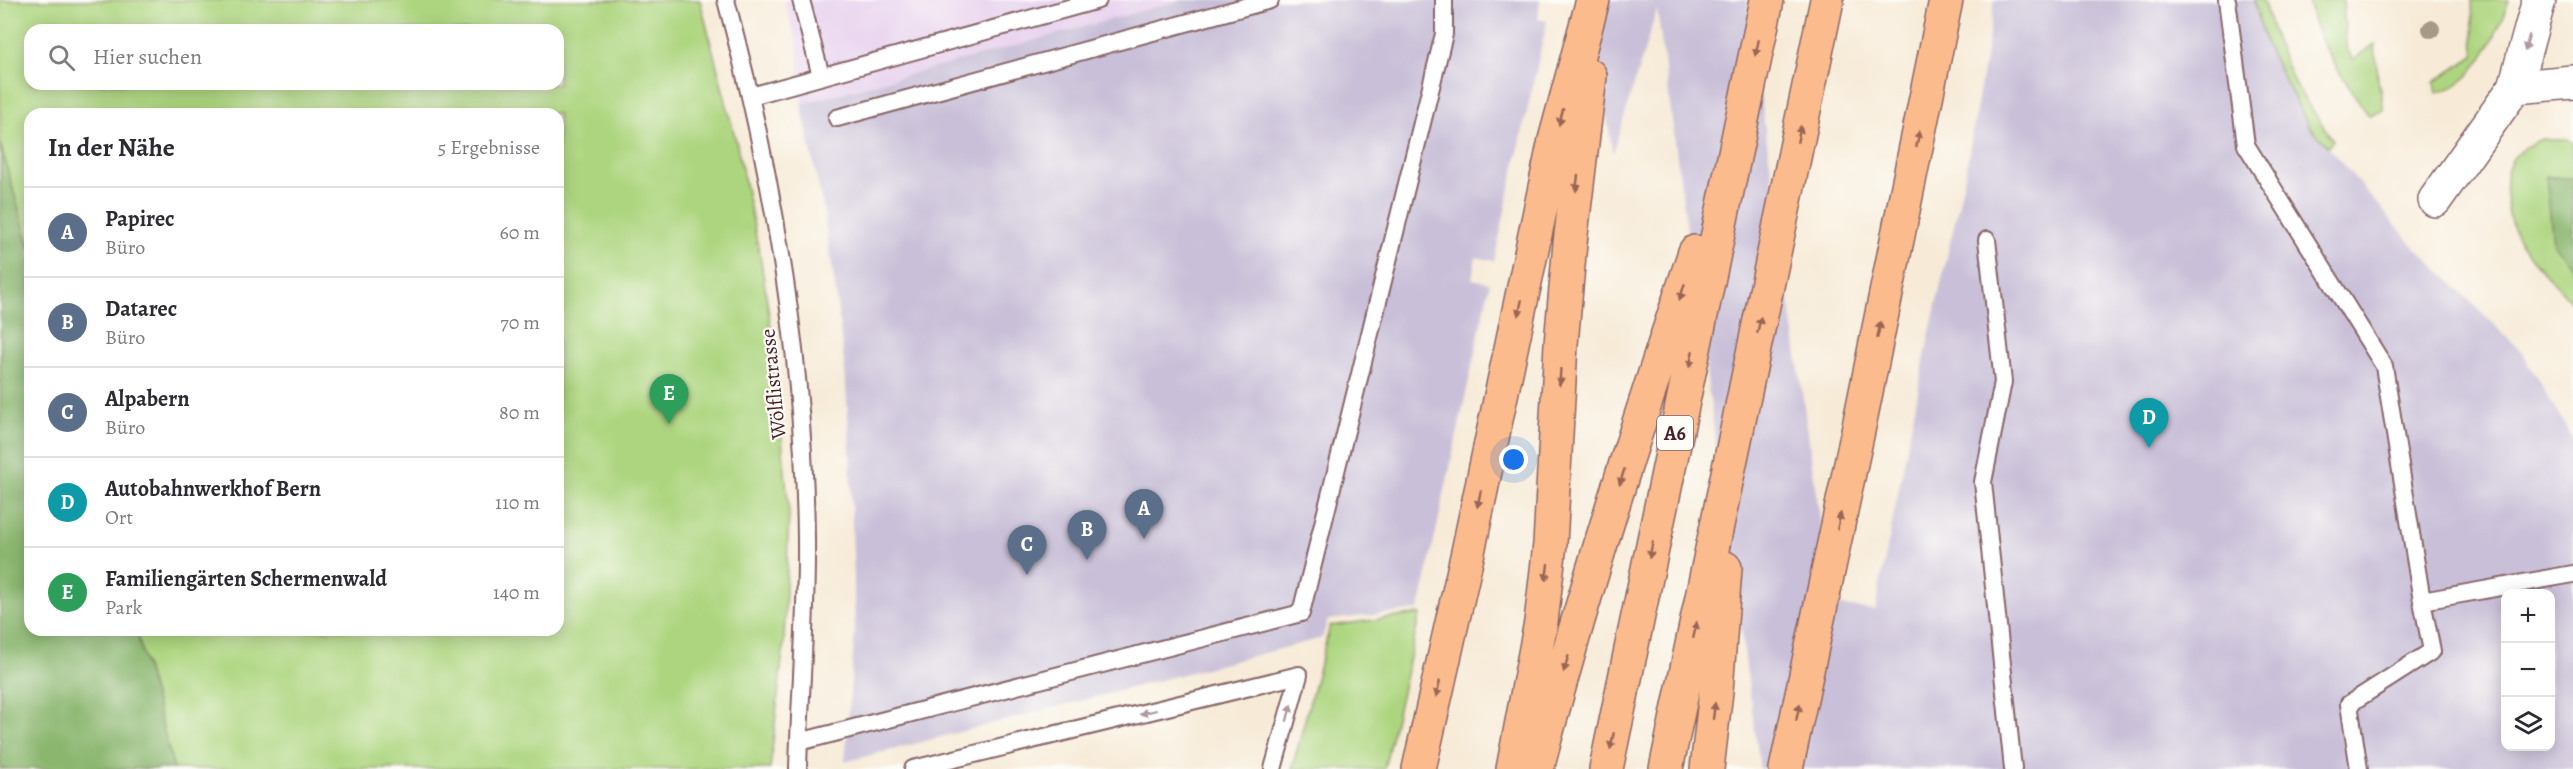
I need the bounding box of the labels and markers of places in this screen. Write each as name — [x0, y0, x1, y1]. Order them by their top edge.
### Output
pin: E — [650, 374, 688, 424]
pin: D — [2130, 398, 2168, 448]
pin: A — [1124, 490, 1164, 539]
pin: B — [1068, 510, 1106, 560]
pin: C — [1008, 526, 1046, 575]

